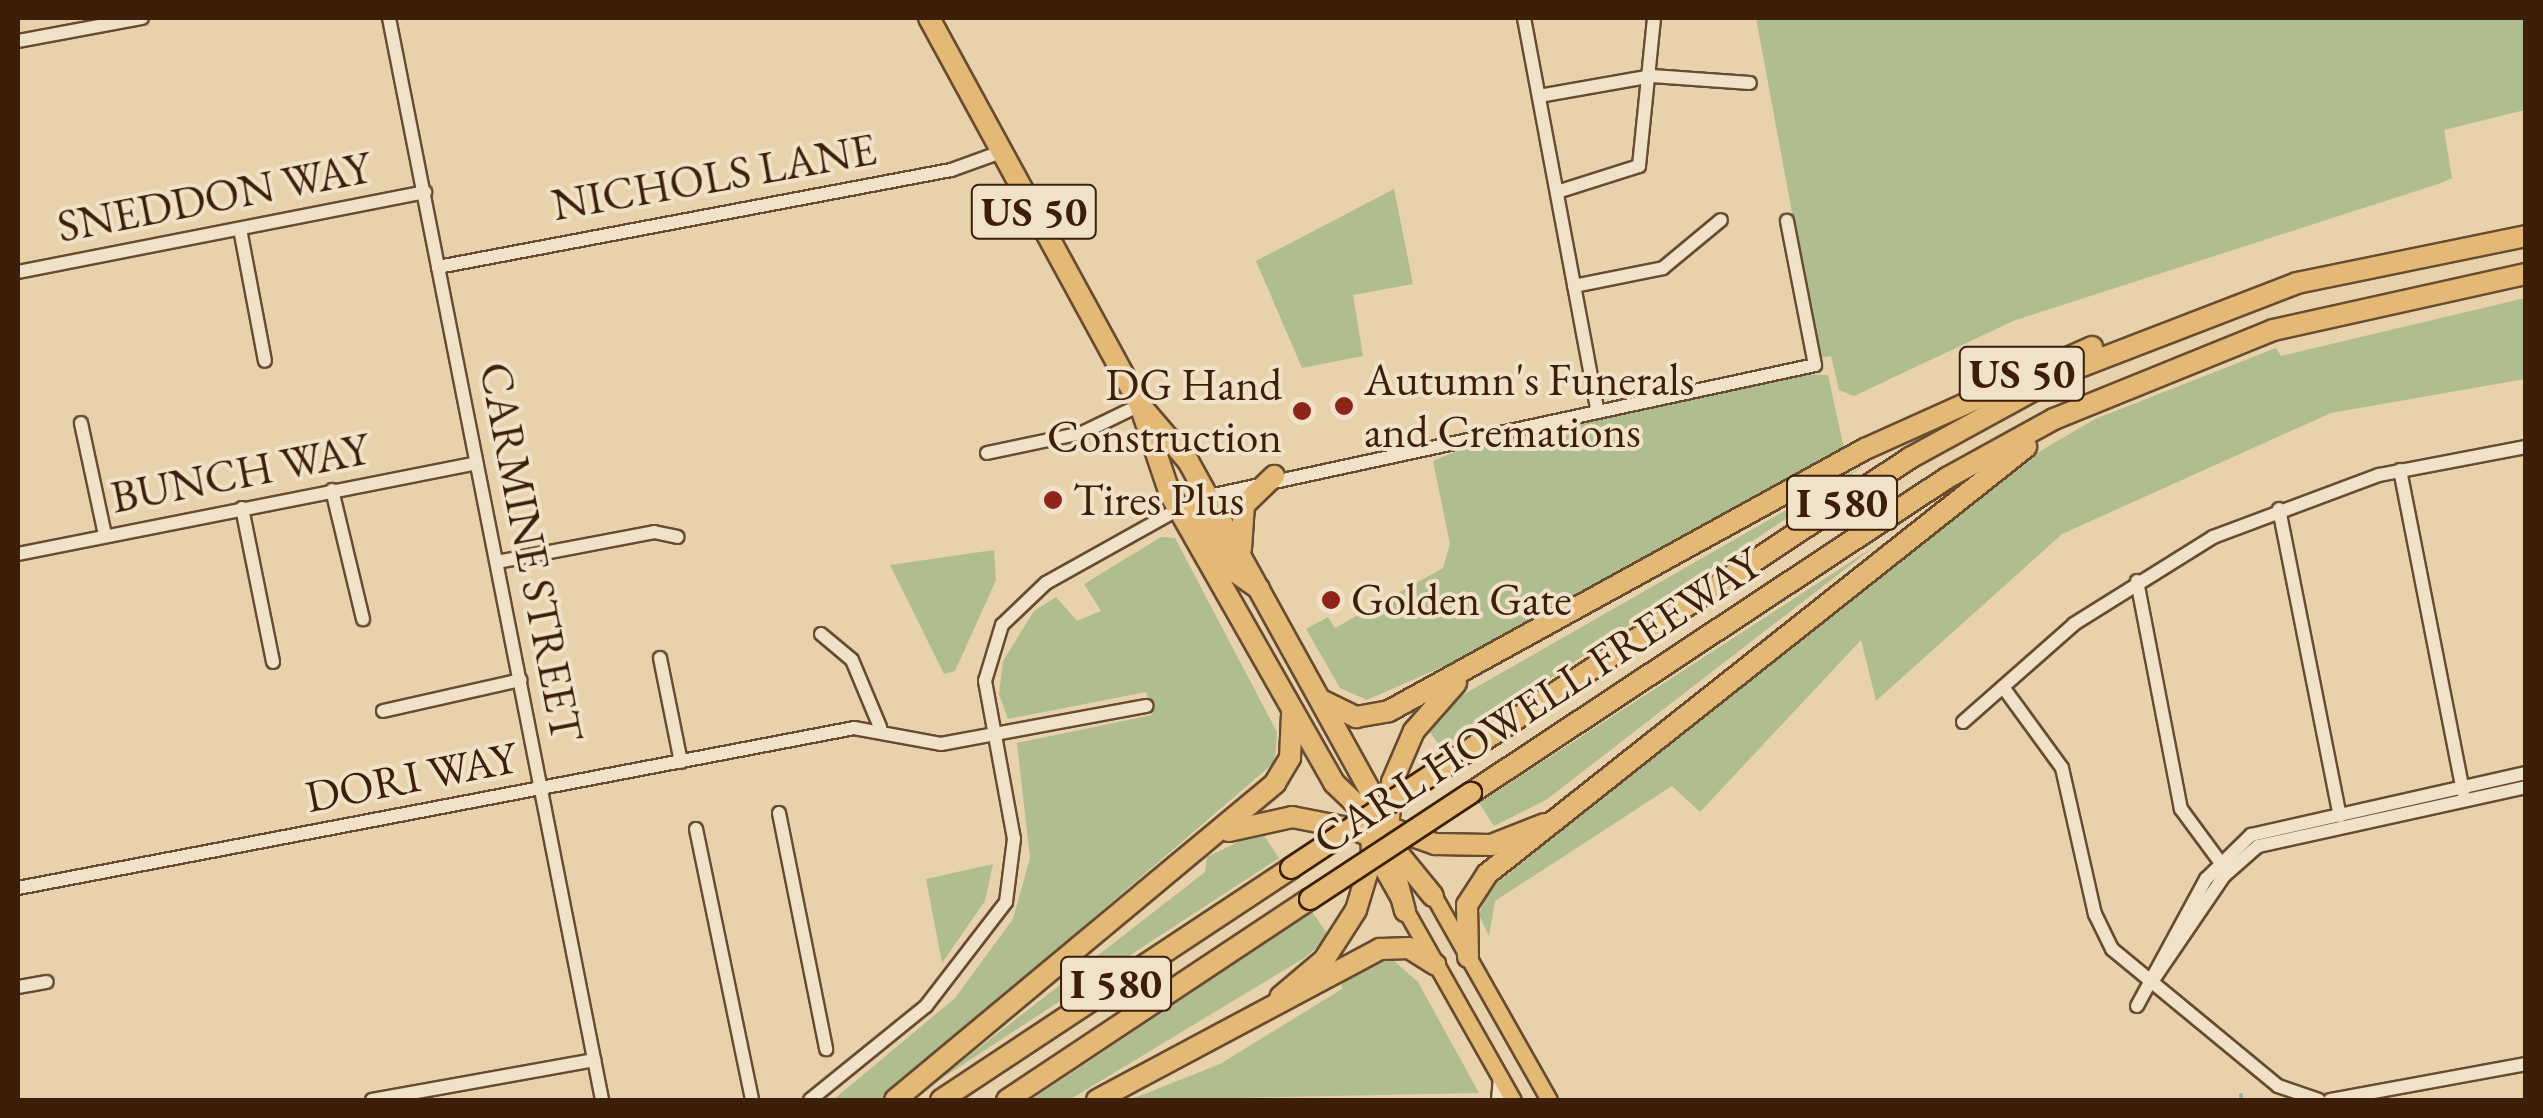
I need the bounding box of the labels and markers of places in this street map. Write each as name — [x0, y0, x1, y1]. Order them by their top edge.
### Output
place label: Autumn's Funerals and Cremations — [1364, 353, 1694, 459]
place label: DG Hand Construction — [1047, 358, 1282, 464]
marker: Autumn's Funerals and Cremations — [1333, 395, 1355, 417]
marker: DG Hand Construction — [1291, 400, 1313, 422]
place label: Tires Plus — [1073, 473, 1244, 527]
marker: Tires Plus — [1042, 489, 1064, 511]
place label: Golden Gate — [1351, 573, 1572, 627]
marker: Golden Gate — [1320, 589, 1342, 611]

